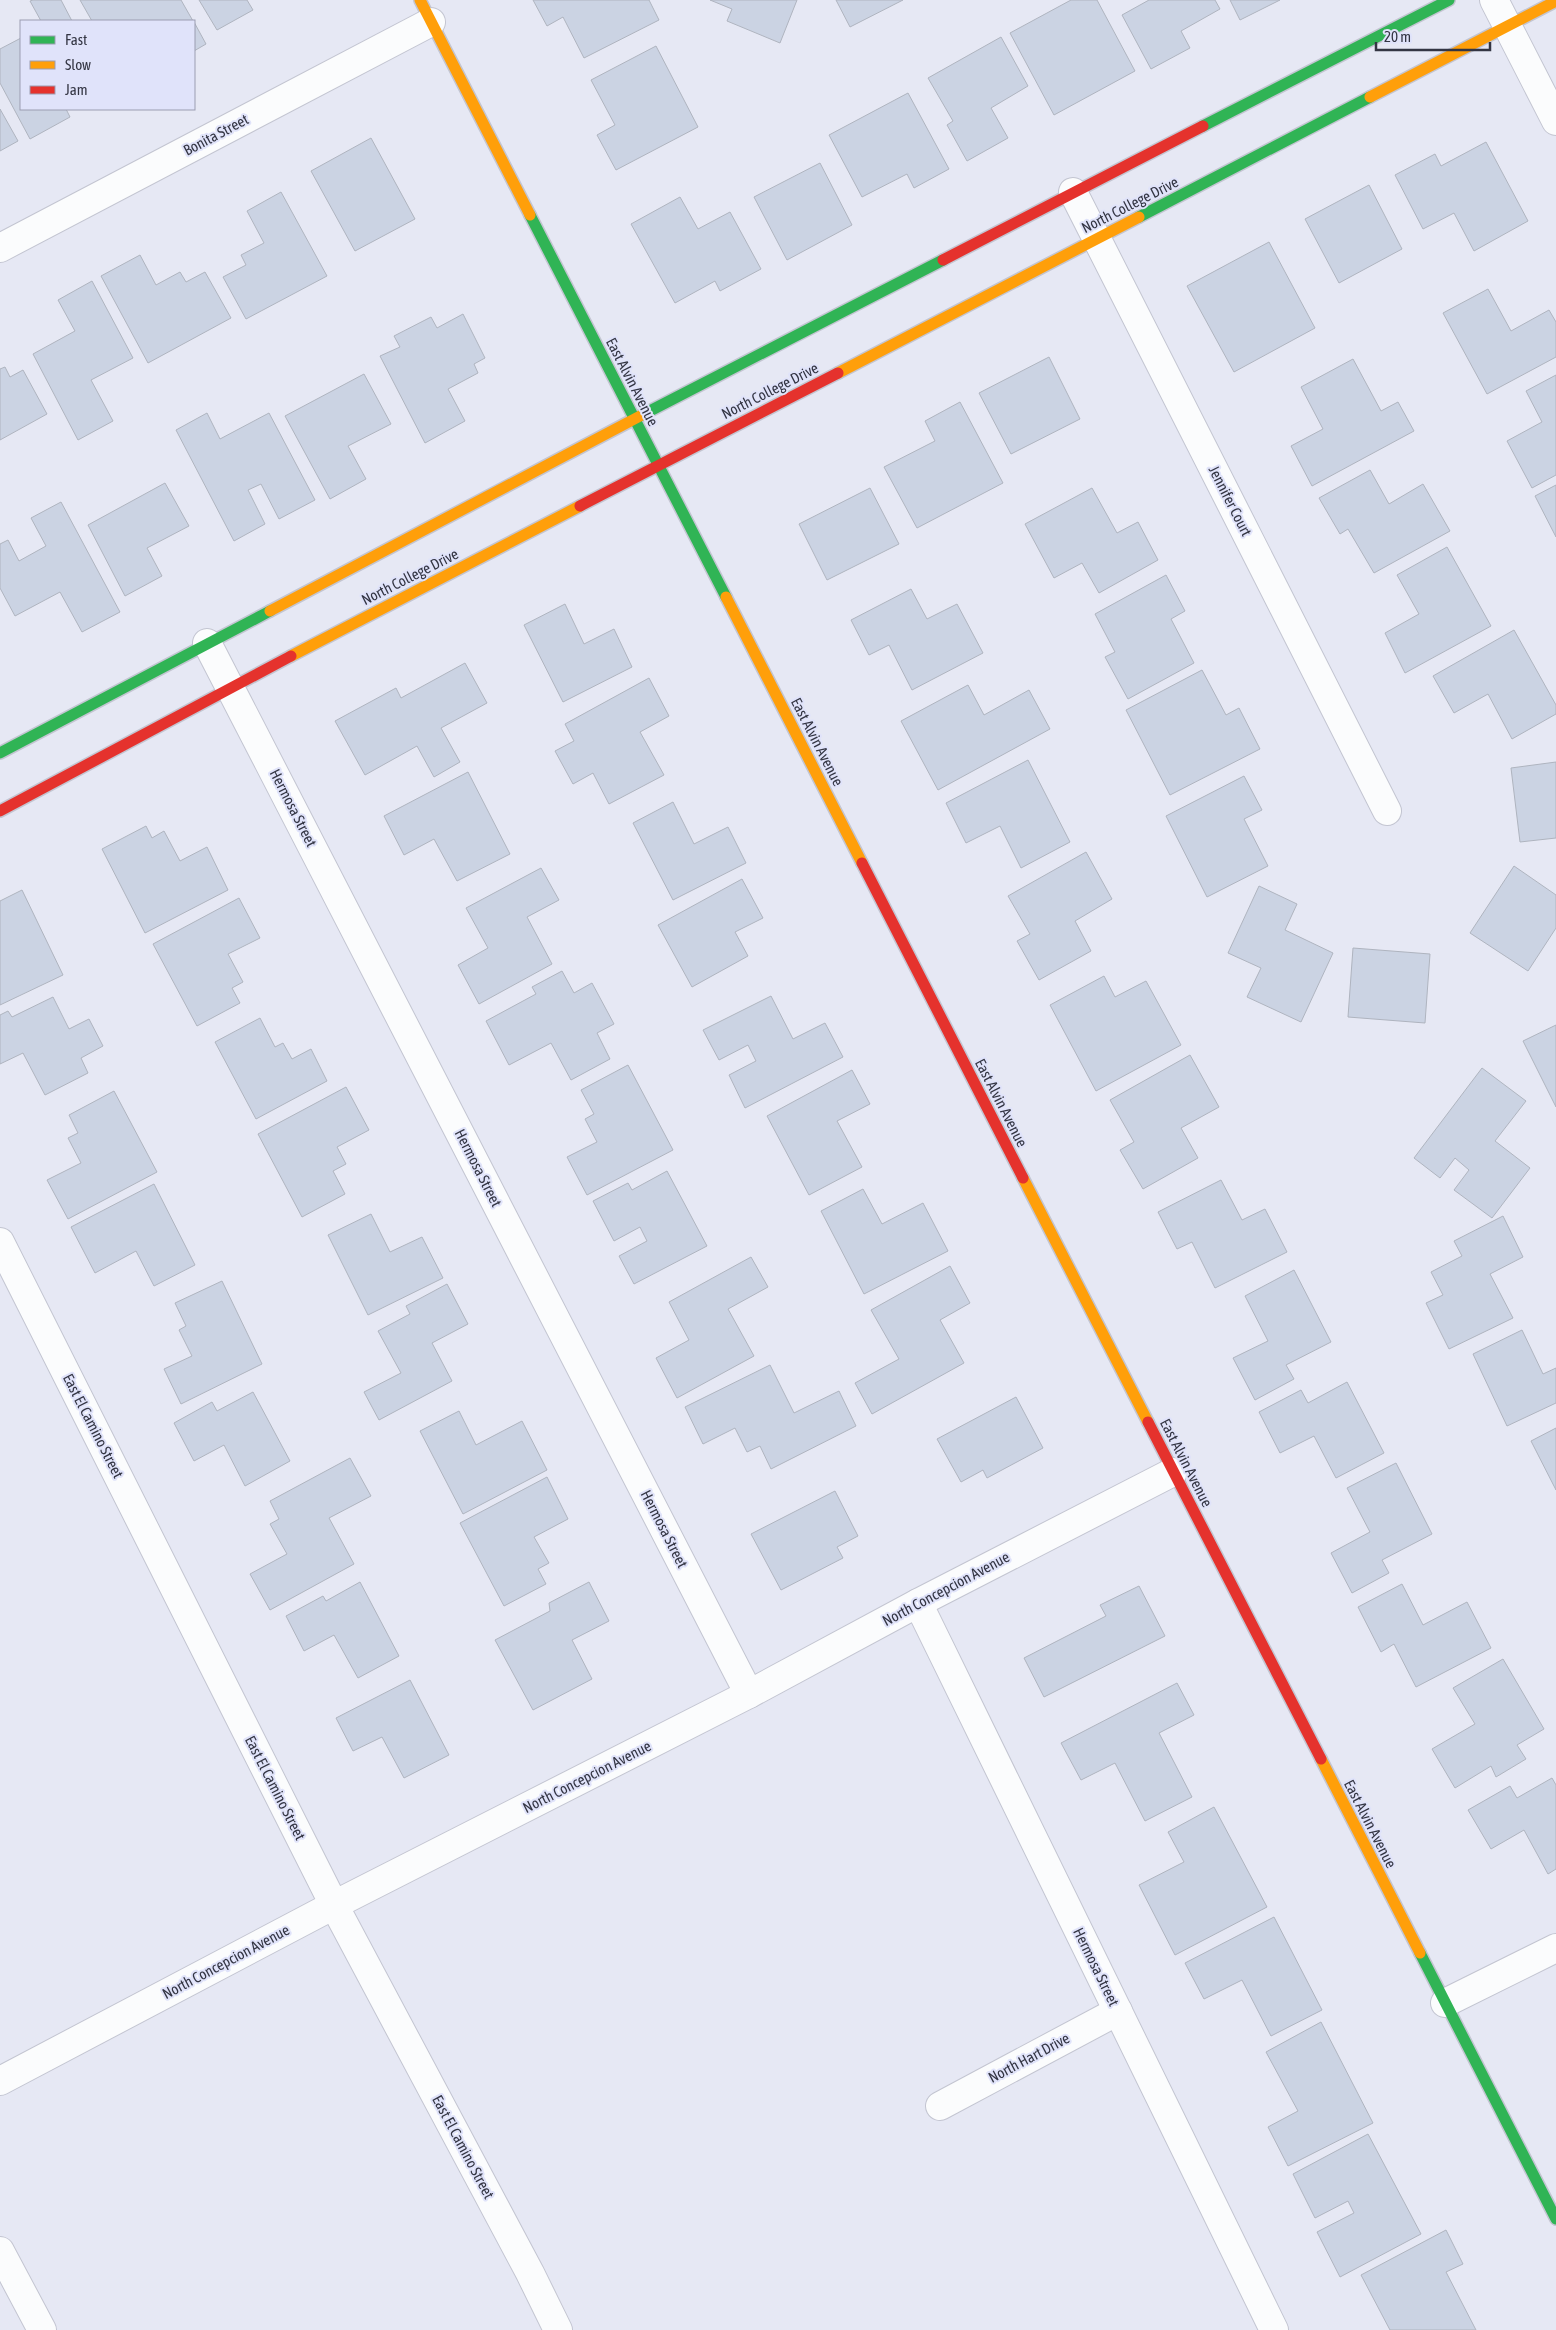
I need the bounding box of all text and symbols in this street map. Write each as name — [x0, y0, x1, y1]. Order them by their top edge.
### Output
legend — [20, 20, 195, 110]
scale bar — [1376, 20, 1490, 52]
text: 20 m — [1384, 28, 1411, 45]
text: Fast — [65, 31, 87, 48]
text: Slow — [65, 56, 91, 73]
text: Jam — [65, 81, 88, 98]
street label: Bonita Street — [180, 110, 251, 159]
street label: North College Drive — [1079, 173, 1181, 236]
street label: East Alvin Avenue — [603, 335, 662, 429]
street label: North College Drive — [719, 359, 821, 422]
street label: Jennifer Court — [1205, 463, 1255, 539]
street label: North College Drive — [359, 545, 461, 608]
street label: East Alvin Avenue — [788, 695, 847, 789]
street label: Hermosa Street — [267, 766, 320, 850]
street label: East Alvin Avenue — [972, 1056, 1031, 1150]
street label: Hermosa Street — [452, 1126, 505, 1210]
street label: East El Camino Street — [60, 1371, 127, 1481]
street label: East Alvin Avenue — [1157, 1416, 1216, 1510]
street label: Hermosa Street — [638, 1487, 691, 1571]
street label: North Concepcion Avenue — [879, 1548, 1012, 1629]
street label: East El Camino Street — [242, 1733, 309, 1843]
street label: North Concepcion Avenue — [520, 1737, 654, 1816]
street label: East Alvin Avenue — [1341, 1777, 1400, 1871]
street label: North Concepcion Avenue — [159, 1921, 292, 2002]
street label: Hermosa Street — [1070, 1925, 1123, 2009]
street label: North Hart Drive — [985, 2029, 1072, 2086]
street label: East El Camino Street — [429, 2092, 498, 2201]

